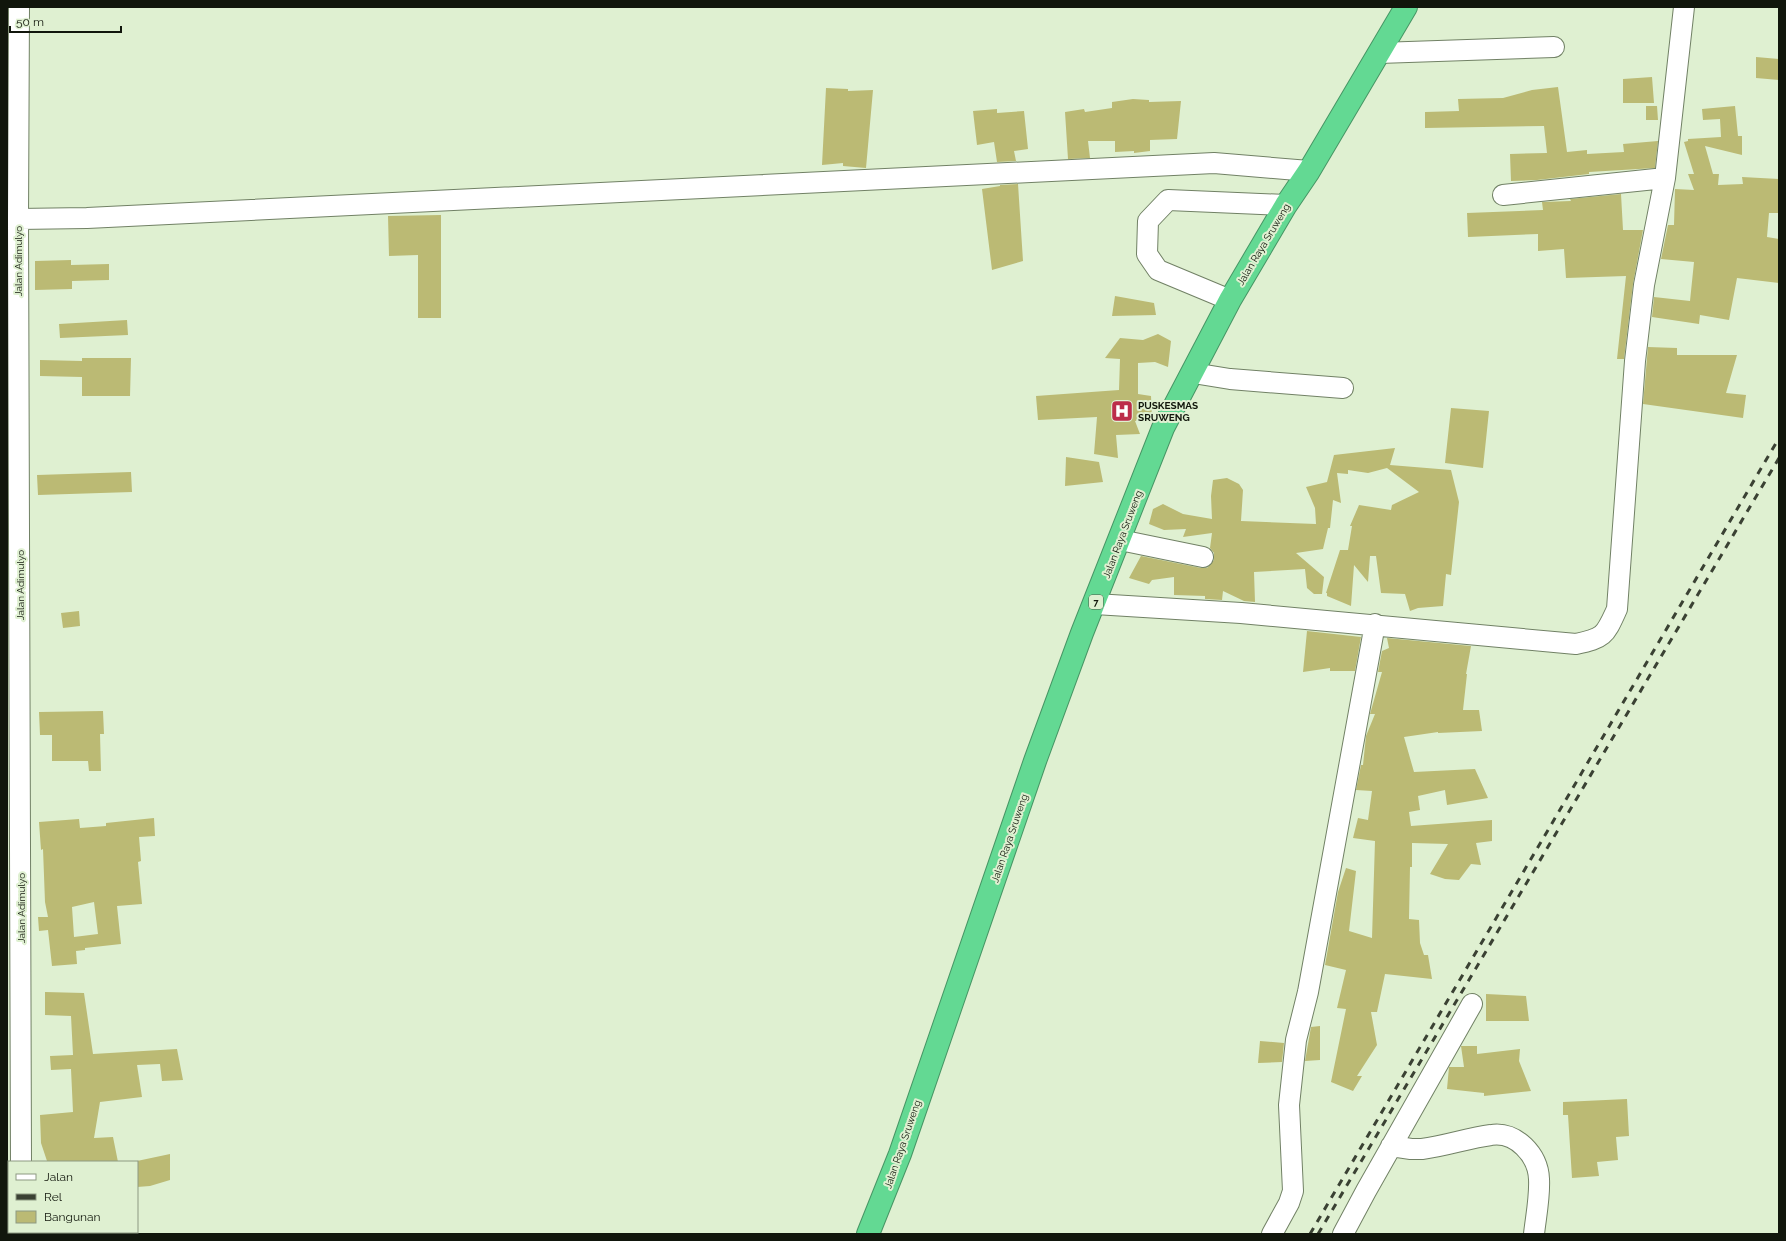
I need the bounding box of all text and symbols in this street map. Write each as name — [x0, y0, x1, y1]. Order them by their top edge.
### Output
scale bar — [10, 8, 121, 34]
text: 50 m — [16, 15, 44, 29]
street label: Jalan Raya Sruweng — [1235, 202, 1292, 287]
street label: Jalan Adimulyo — [13, 226, 24, 296]
hospital icon: PUSKESMAS SRUWENG — [1109, 398, 1135, 424]
place label: PUSKESMAS SRUWENG — [1138, 400, 1198, 423]
street label: Jalan Raya Sruweng — [1101, 489, 1144, 580]
street label: Jalan Adimulyo — [15, 550, 26, 620]
road number: 7 — [1089, 595, 1103, 609]
street label: Jalan Raya Sruweng — [989, 792, 1030, 884]
street label: Jalan Adimulyo — [16, 873, 27, 943]
street label: Jalan Raya Sruweng — [882, 1098, 923, 1190]
legend — [8, 1161, 138, 1233]
text: Jalan — [44, 1170, 73, 1184]
text: Rel — [44, 1190, 63, 1204]
text: Bangunan — [44, 1210, 101, 1224]

